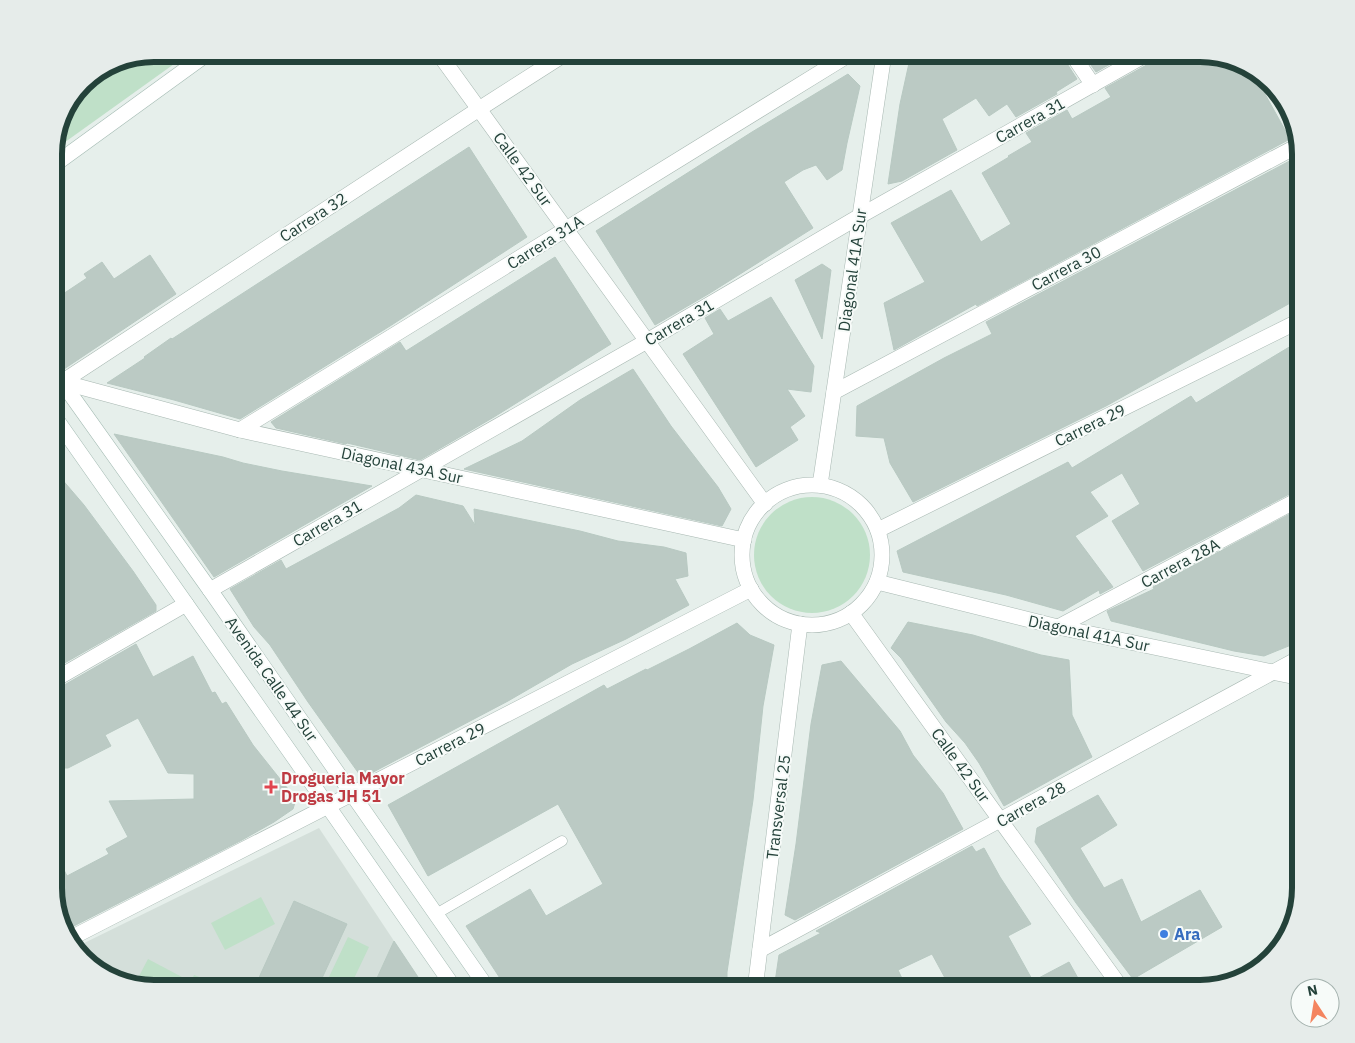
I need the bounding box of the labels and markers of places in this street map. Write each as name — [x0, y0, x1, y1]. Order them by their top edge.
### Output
place label: Drogueria Mayor Drogas JH 51 — [281, 768, 405, 806]
marker: Drogueria Mayor Drogas JH 51 — [265, 781, 277, 793]
place label: Ara — [1174, 924, 1200, 944]
marker: Ara — [1158, 928, 1170, 940]

